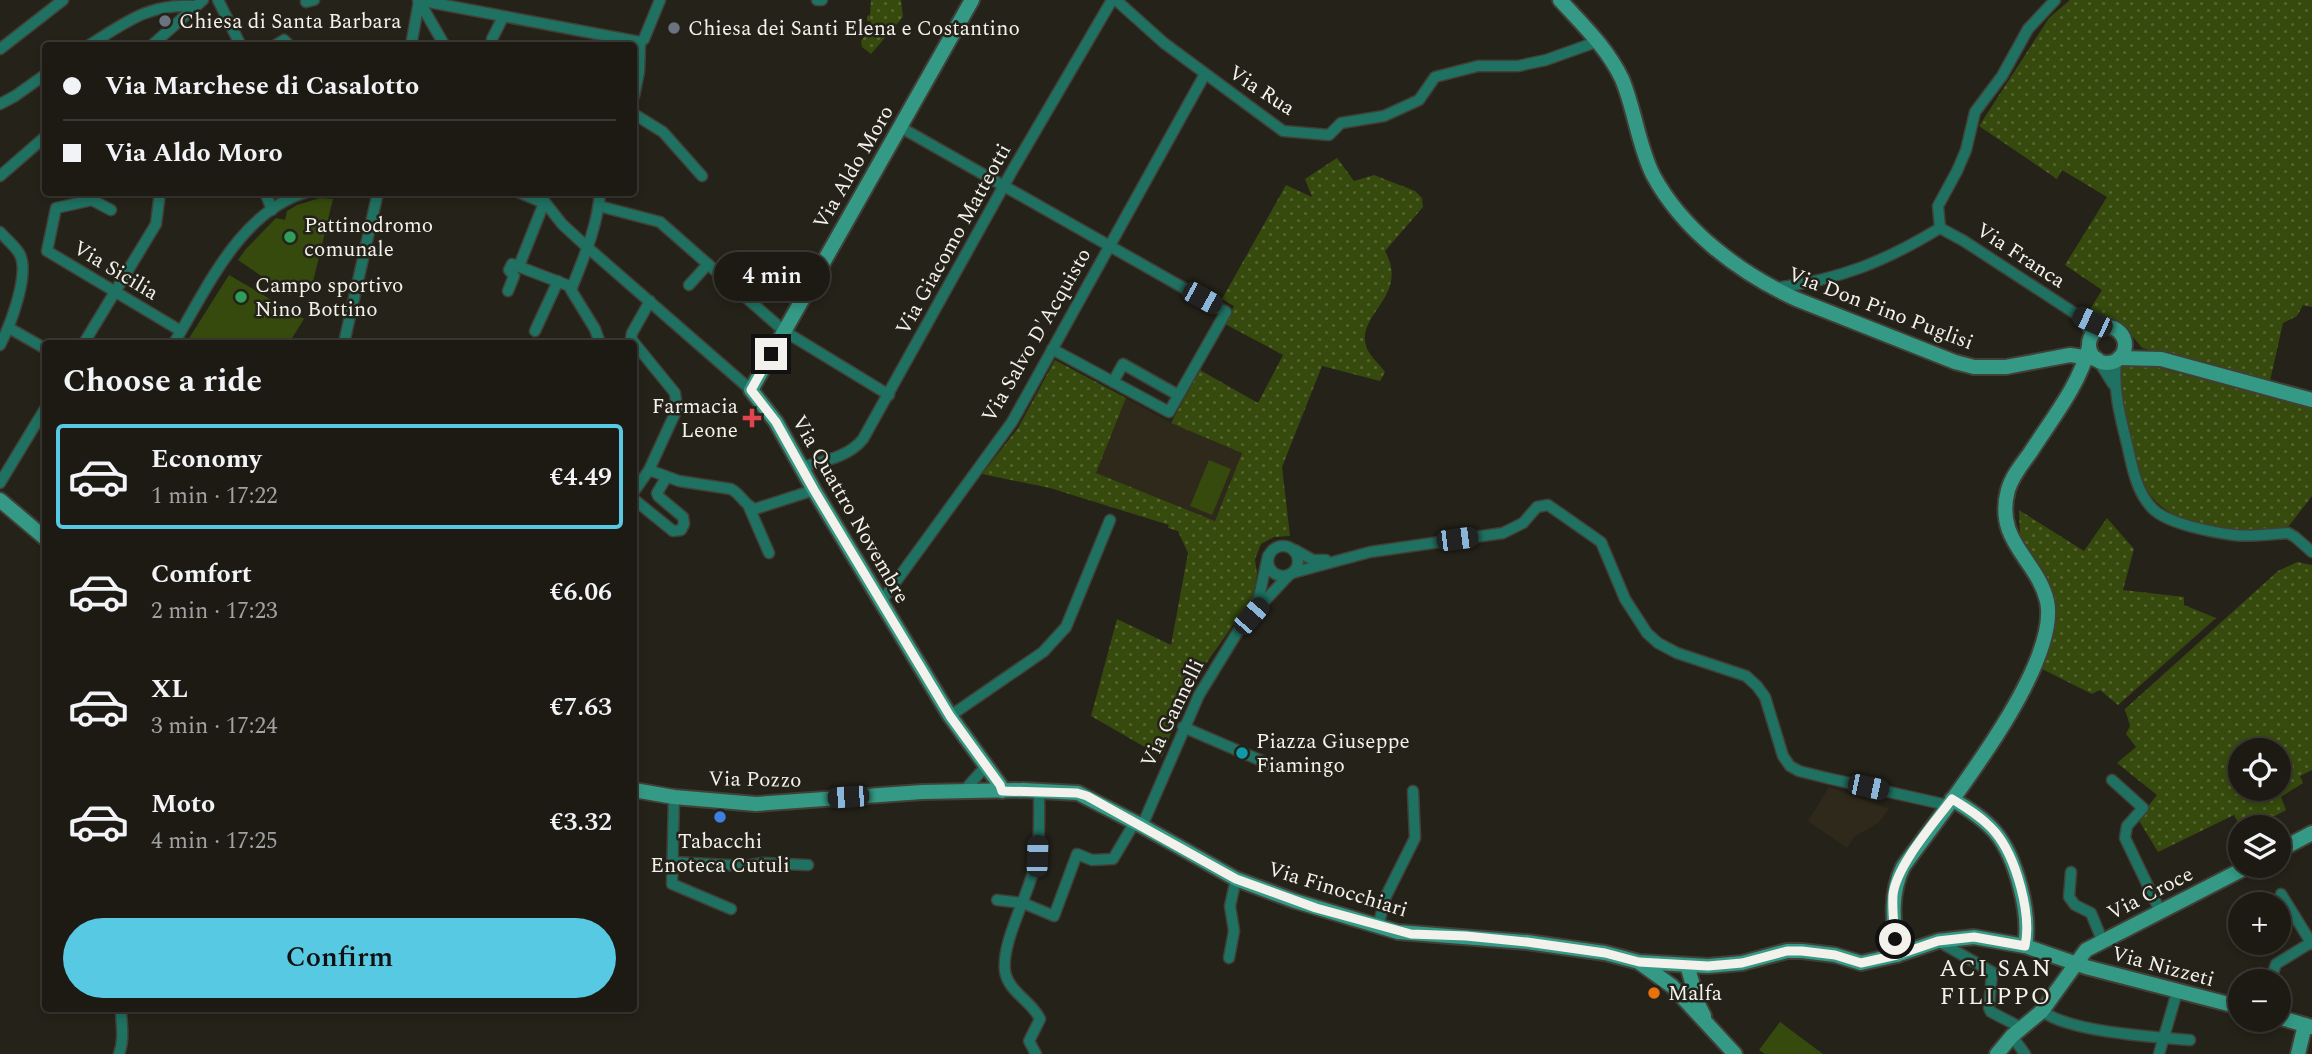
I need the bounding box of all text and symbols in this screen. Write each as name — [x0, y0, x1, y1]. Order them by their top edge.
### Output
place label: Chiesa di Santa Barbara — [179, 6, 402, 38]
marker: Chiesa di Santa Barbara — [157, 13, 173, 29]
place label: Chiesa dei Santi Elena e Costantino — [688, 13, 1020, 45]
marker: Chiesa dei Santi Elena e Costantino — [666, 20, 682, 36]
street label: Via Rua — [1222, 57, 1302, 125]
text: Via Marchese di Casalotto — [105, 66, 419, 106]
street label: Via Aldo Moro — [805, 99, 902, 236]
text: Via Aldo Moro — [105, 133, 283, 173]
street label: Via Giacomo Matteotti — [888, 138, 1020, 341]
place label: Pattinodromo comunale — [304, 210, 433, 266]
street label: Via Franca — [1969, 215, 2072, 297]
marker: Pattinodromo comunale — [282, 229, 298, 245]
street label: Via Sicilia — [67, 233, 165, 309]
street label: Via Salvo D'Acquisto — [974, 242, 1100, 429]
callout: 4 min — [713, 252, 829, 302]
text: 4 min — [742, 259, 802, 294]
street label: Via Don Pino Puglisi — [1783, 259, 1978, 359]
place label: Campo sportivo Nino Bottino — [255, 270, 403, 326]
car — [1179, 279, 1226, 317]
marker: Campo sportivo Nino Bottino — [233, 289, 249, 305]
car — [2069, 304, 2116, 340]
route end — [755, 338, 787, 370]
text: Choose a ride — [63, 357, 262, 406]
place label: Farmacia Leone — [652, 391, 739, 447]
street label: Via Quattro Novembre — [783, 409, 917, 610]
marker: Farmacia Leone — [744, 410, 760, 426]
text: Economy — [151, 439, 261, 479]
icon: car — [67, 445, 130, 508]
text: €4.49 — [549, 457, 612, 497]
text: 1 min · 17:22 — [151, 479, 278, 514]
car — [1435, 526, 1480, 552]
text: Comfort — [151, 554, 252, 594]
icon: car — [67, 560, 130, 623]
text: €6.06 — [549, 572, 612, 612]
car — [1230, 593, 1273, 639]
text: 2 min · 17:23 — [151, 594, 278, 629]
street label: Via Gannelli — [1133, 654, 1213, 773]
text: XL — [151, 669, 188, 709]
icon: car — [67, 675, 130, 738]
text: €7.63 — [549, 687, 612, 727]
text: 3 min · 17:24 — [151, 709, 278, 744]
place label: Piazza Giuseppe Fiamingo — [1256, 726, 1410, 782]
map controls — [2228, 738, 2291, 1032]
button: locate — [2228, 738, 2291, 801]
marker: Piazza Giuseppe Fiamingo — [1234, 745, 1250, 761]
street label: Via Pozzo — [708, 763, 802, 797]
car — [1846, 772, 1891, 802]
text: Moto — [151, 784, 215, 824]
car — [827, 785, 870, 809]
icon: car — [67, 790, 130, 853]
text: €3.32 — [549, 802, 612, 842]
marker: Tabacchi Enoteca Cutuli — [712, 809, 728, 825]
button: layers — [2228, 815, 2291, 878]
text: 4 min · 17:25 — [151, 824, 278, 859]
place label: Tabacchi Enoteca Cutuli — [650, 826, 790, 882]
car — [1026, 835, 1049, 877]
street label: Via Finocchiari — [1264, 854, 1412, 926]
street label: Via Croce — [2102, 859, 2199, 929]
button: + — [2228, 892, 2291, 955]
button: Confirm — [63, 918, 616, 998]
route start — [1879, 923, 1911, 955]
street label: Via Nizzeti — [2108, 938, 2218, 996]
district label: ACI SAN FILIPPO — [1939, 951, 2053, 1015]
button: − — [2228, 969, 2291, 1032]
place label: Malfa — [1668, 978, 1723, 1010]
marker: Malfa — [1646, 985, 1662, 1001]

